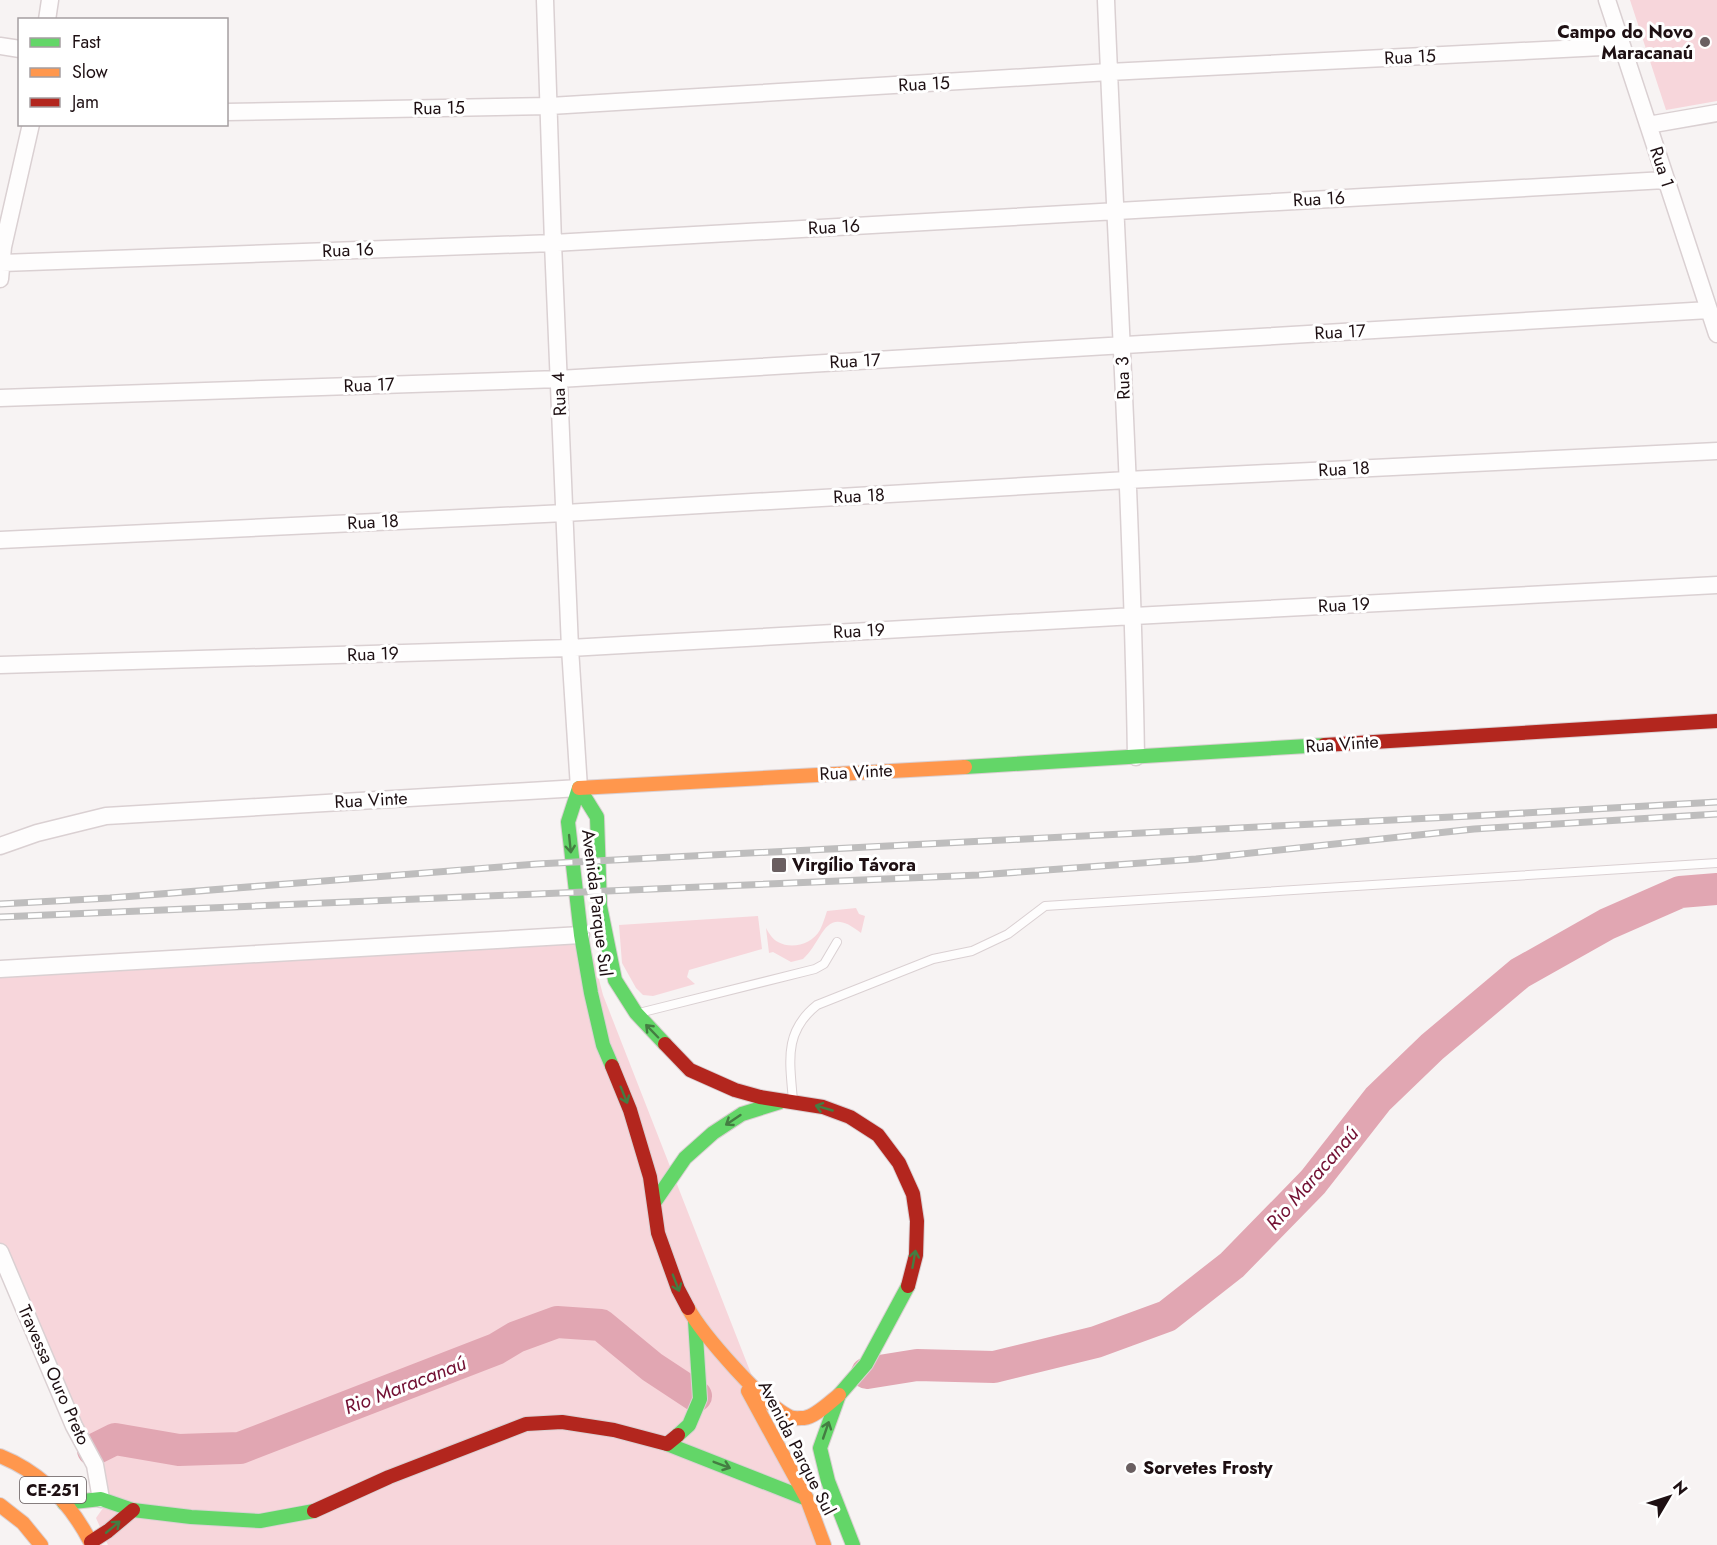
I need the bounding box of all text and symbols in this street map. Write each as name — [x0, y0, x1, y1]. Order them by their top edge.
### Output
legend — [18, 18, 228, 126]
place label: Campo do Novo Maracanaú — [1557, 19, 1693, 66]
text: Fast — [72, 29, 101, 55]
marker: Campo do Novo Maracanaú — [1698, 35, 1712, 49]
street label: Rua 15 — [1383, 43, 1437, 71]
text: Slow — [72, 59, 109, 85]
street label: Rua 15 — [897, 70, 951, 98]
text: Jam — [70, 89, 99, 115]
street label: Rua 15 — [413, 95, 465, 121]
street label: Rua 1 — [1643, 143, 1681, 191]
street label: Rua 16 — [1292, 185, 1346, 213]
street label: Rua 16 — [807, 213, 861, 241]
street label: Rua 16 — [322, 236, 374, 264]
street label: Rua 17 — [1314, 318, 1367, 346]
street label: Rua 17 — [829, 347, 882, 375]
street label: Rua 3 — [1109, 356, 1137, 400]
street label: Rua 17 — [343, 371, 396, 399]
street label: Rua 4 — [545, 371, 573, 417]
street label: Rua 18 — [1318, 455, 1370, 483]
street label: Rua 18 — [833, 482, 885, 510]
street label: Rua 18 — [347, 508, 399, 536]
street label: Rua 19 — [1317, 591, 1371, 619]
street label: Rua 19 — [832, 617, 886, 645]
street label: Rua 19 — [347, 640, 399, 668]
street label: Rua Vinte — [1305, 728, 1379, 760]
street label: Rua Vinte — [819, 757, 893, 787]
street label: Rua Vinte — [334, 785, 408, 815]
street label: Avenida Parque Sul — [575, 828, 619, 978]
one-way arrow — [565, 834, 576, 854]
place label: Virgílio Távora — [791, 852, 916, 878]
marker: Virgílio Távora — [770, 856, 788, 874]
one-way arrow — [644, 1023, 659, 1038]
one-way arrow — [619, 1086, 630, 1104]
one-way arrow — [815, 1102, 834, 1113]
one-way arrow — [725, 1114, 741, 1126]
water label: Rio Maracanaú — [1259, 1120, 1366, 1236]
one-way arrow — [909, 1249, 920, 1269]
one-way arrow — [671, 1273, 682, 1291]
street label: Travessa Ouro Preto — [11, 1301, 97, 1449]
water label: Rio Maracanaú — [340, 1349, 470, 1422]
street label: Avenida Parque Sul — [752, 1376, 842, 1520]
one-way arrow — [822, 1421, 833, 1440]
place label: Sorvetes Frosty — [1143, 1455, 1273, 1481]
one-way arrow — [712, 1460, 731, 1471]
marker: Sorvetes Frosty — [1124, 1461, 1138, 1475]
north arrow — [1639, 1467, 1699, 1527]
text: N — [1667, 1476, 1693, 1500]
road number: CE-251 — [20, 1477, 86, 1503]
one-way arrow — [105, 1520, 121, 1533]

